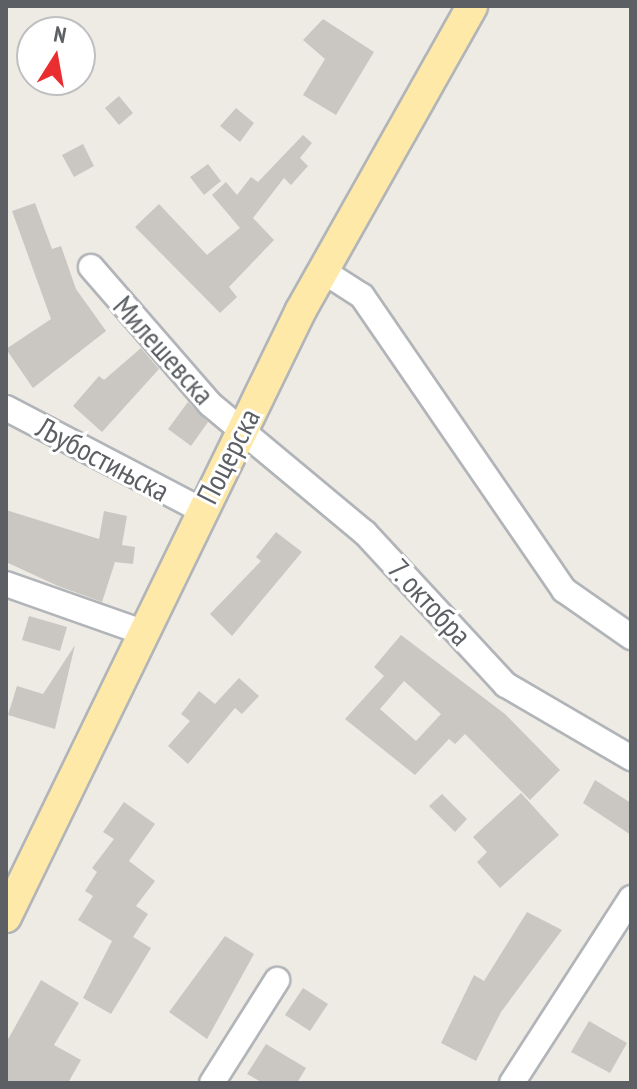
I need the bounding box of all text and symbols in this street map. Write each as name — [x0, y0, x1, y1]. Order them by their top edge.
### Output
north arrow — [16, 16, 96, 96]
text: N — [52, 20, 69, 49]
street label: Милешевска — [106, 288, 222, 412]
street label: Поцерска — [189, 403, 267, 509]
street label: Љубостињска — [31, 409, 175, 509]
street label: 7. октобра — [380, 550, 480, 654]

